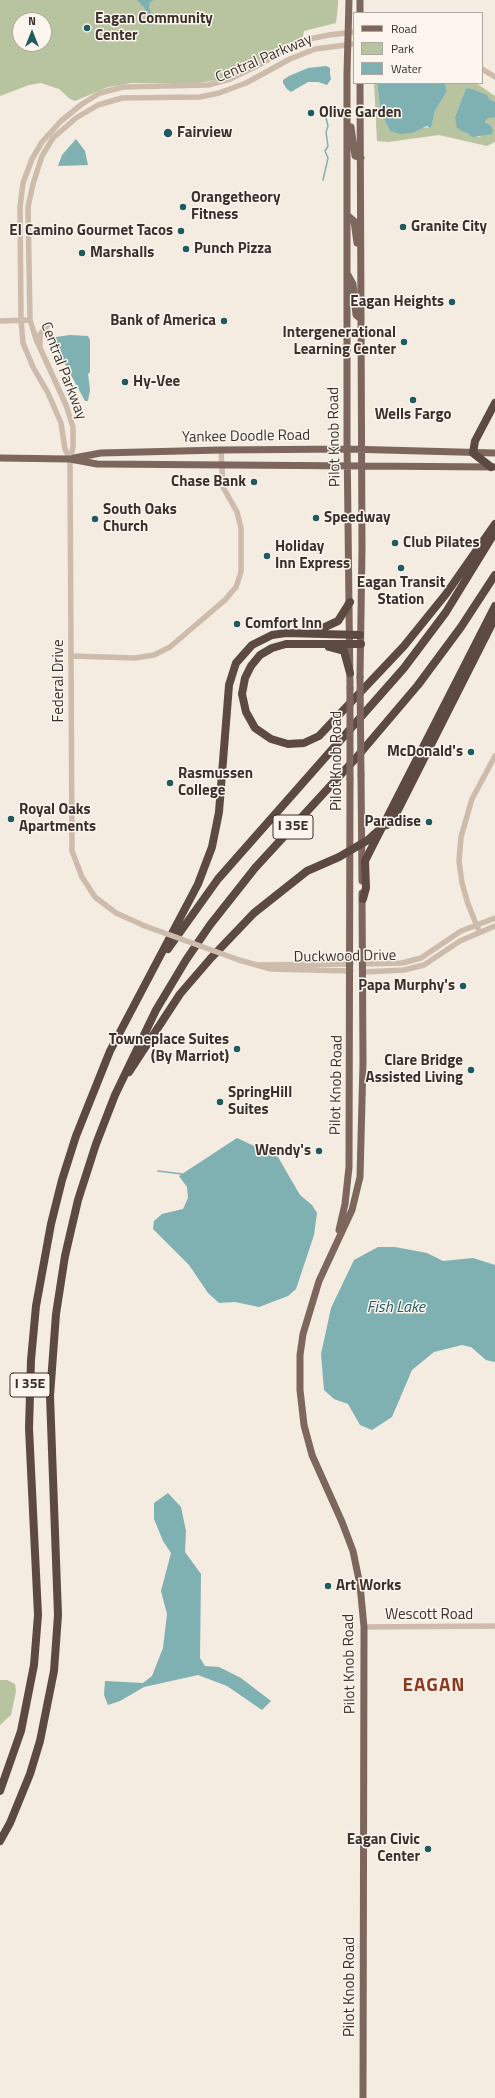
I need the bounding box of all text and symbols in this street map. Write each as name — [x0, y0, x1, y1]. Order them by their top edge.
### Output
place label: Eagan Community Center — [95, 10, 213, 45]
north arrow — [12, 12, 52, 52]
legend — [353, 12, 483, 84]
text: N — [28, 13, 36, 29]
text: Road — [391, 19, 417, 38]
marker: Eagan Community Center — [82, 23, 92, 33]
street label: Central Parkway — [213, 31, 315, 87]
text: Park — [391, 39, 414, 58]
text: Water — [391, 59, 422, 78]
place label: Olive Garden — [319, 104, 402, 122]
marker: Olive Garden — [306, 108, 316, 118]
place label: Fairview — [177, 124, 232, 142]
marker: Fairview — [162, 127, 174, 139]
place label: Orangetheory Fitness — [191, 189, 280, 224]
marker: Orangetheory Fitness — [178, 202, 188, 212]
place label: Granite City — [411, 218, 487, 236]
place label: El Camino Gourmet Tacos — [9, 222, 173, 240]
marker: Granite City — [398, 222, 408, 232]
marker: El Camino Gourmet Tacos — [176, 226, 186, 236]
place label: Punch Pizza — [194, 240, 272, 258]
place label: Marshalls — [90, 244, 154, 262]
marker: Punch Pizza — [181, 244, 191, 254]
marker: Marshalls — [77, 248, 87, 258]
place label: Eagan Heights — [350, 293, 444, 311]
marker: Eagan Heights — [447, 297, 457, 307]
place label: Bank of America — [110, 312, 216, 330]
marker: Bank of America — [219, 316, 229, 326]
street label: Central Parkway — [36, 320, 90, 422]
place label: Intergenerational Learning Center — [283, 324, 396, 359]
marker: Intergenerational Learning Center — [399, 337, 409, 347]
place label: Hy-Vee — [133, 373, 180, 391]
marker: Hy-Vee — [120, 377, 130, 387]
street label: Pilot Knob Road — [325, 387, 345, 487]
marker: Wells Fargo — [408, 395, 418, 405]
place label: Wells Fargo — [375, 406, 451, 424]
street label: Yankee Doodle Road — [182, 427, 310, 447]
place label: Chase Bank — [171, 473, 246, 491]
marker: Chase Bank — [249, 477, 259, 487]
place label: South Oaks Church — [103, 501, 177, 536]
place label: Speedway — [324, 509, 390, 527]
marker: Speedway — [311, 513, 321, 523]
marker: South Oaks Church — [90, 514, 100, 524]
place label: Club Pilates — [403, 534, 480, 552]
place label: Holiday Inn Express — [275, 538, 350, 573]
marker: Club Pilates — [390, 538, 400, 548]
marker: Holiday Inn Express — [262, 551, 272, 561]
marker: Eagan Transit Station — [396, 563, 406, 573]
place label: Eagan Transit Station — [357, 574, 445, 609]
place label: Comfort Inn — [245, 615, 322, 633]
marker: Comfort Inn — [232, 619, 242, 629]
street label: Federal Drive — [50, 640, 68, 722]
street label: Pilot Knob Road — [328, 711, 346, 811]
place label: McDonald's — [387, 743, 463, 761]
marker: McDonald's — [466, 747, 476, 757]
place label: Rasmussen College — [178, 765, 253, 800]
marker: Rasmussen College — [165, 778, 175, 788]
place label: Royal Oaks Apartments — [19, 801, 96, 836]
place label: Paradise — [364, 813, 421, 831]
marker: Royal Oaks Apartments — [6, 814, 16, 824]
road number: I 35E — [273, 815, 313, 839]
marker: Paradise — [424, 817, 434, 827]
street label: Duckwood Drive — [294, 947, 396, 967]
place label: Papa Murphy's — [358, 977, 455, 995]
marker: Papa Murphy's — [458, 981, 468, 991]
place label: Towneplace Suites (By Marriot) — [109, 1031, 229, 1066]
street label: Pilot Knob Road — [327, 1035, 347, 1135]
marker: Towneplace Suites (By Marriot) — [232, 1044, 242, 1054]
place label: Clare Bridge Assisted Living — [366, 1052, 463, 1087]
marker: Clare Bridge Assisted Living — [466, 1065, 476, 1075]
place label: SpringHill Suites — [228, 1084, 292, 1119]
marker: SpringHill Suites — [215, 1097, 225, 1107]
place label: Wendy's — [255, 1142, 311, 1160]
marker: Wendy's — [314, 1146, 324, 1156]
water label: Fish Lake — [367, 1298, 425, 1318]
road number: I 35E — [10, 1373, 50, 1397]
place label: Art Works — [336, 1577, 401, 1595]
marker: Art Works — [323, 1581, 333, 1591]
street label: Wescott Road — [385, 1606, 473, 1624]
street label: Pilot Knob Road — [340, 1614, 360, 1714]
district label: EAGAN — [403, 1675, 465, 1697]
place label: Eagan Civic Center — [347, 1831, 420, 1866]
marker: Eagan Civic Center — [423, 1844, 433, 1854]
street label: Pilot Knob Road — [341, 1937, 359, 2037]

